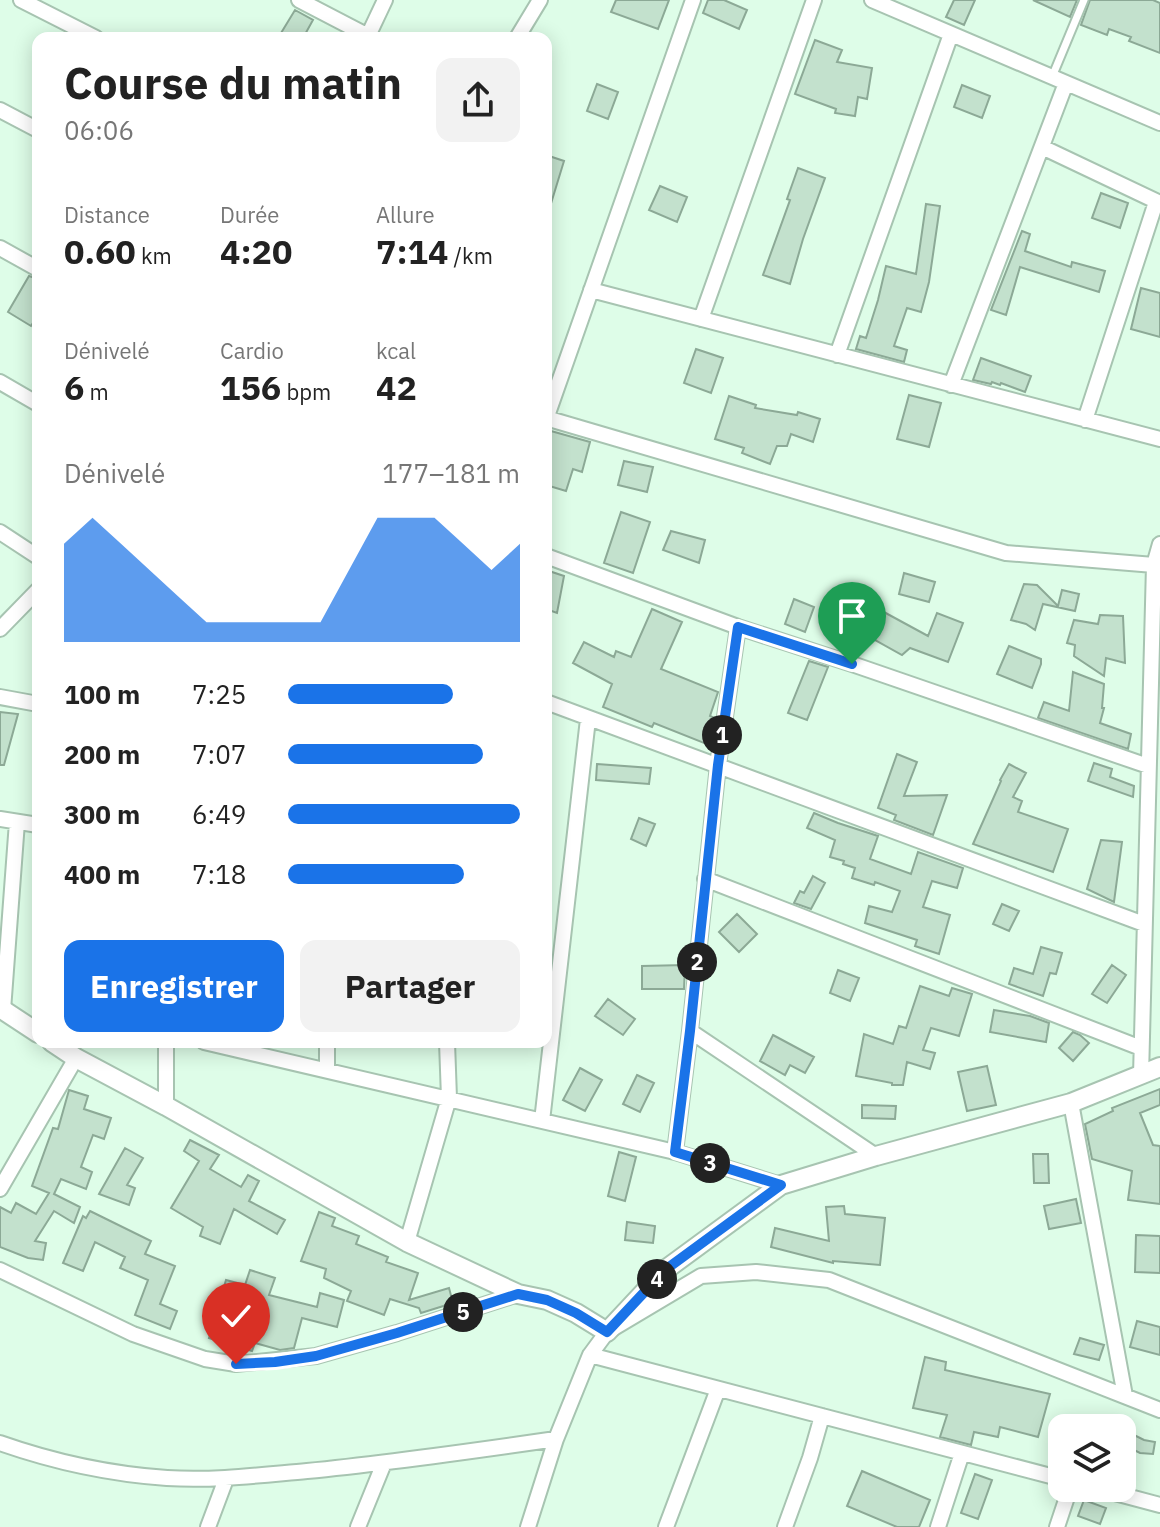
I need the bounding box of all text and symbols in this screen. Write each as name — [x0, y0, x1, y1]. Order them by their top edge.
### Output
text: Course du matin — [64, 54, 402, 111]
button: share — [436, 58, 520, 142]
text: 06:06 — [64, 113, 134, 147]
text: Distance — [64, 200, 150, 229]
text: Durée — [220, 200, 279, 229]
text: Allure — [376, 200, 435, 229]
text: 0.60 — [64, 229, 136, 273]
text: 4:20 — [220, 229, 292, 273]
text: 7:14 — [376, 229, 448, 273]
text: km — [136, 241, 172, 270]
text: /km — [448, 241, 493, 270]
text: Dénivelé — [64, 336, 150, 365]
text: Cardio — [220, 336, 284, 365]
text: kcal — [376, 336, 416, 365]
text: 6 — [64, 365, 84, 409]
text: 156 — [220, 365, 281, 409]
text: 42 — [376, 365, 417, 409]
text: m — [84, 377, 109, 406]
text: bpm — [281, 377, 331, 406]
text: Dénivelé — [64, 456, 165, 490]
text: 177–181 m — [382, 456, 520, 490]
pin — [818, 582, 886, 664]
icon: arrive — [830, 594, 874, 638]
text: 100 m — [64, 677, 140, 711]
text: 7:25 — [192, 677, 246, 711]
pin: 1 — [702, 715, 742, 755]
text: 1 — [715, 720, 729, 749]
text: 200 m — [64, 737, 140, 771]
text: 7:07 — [192, 737, 246, 771]
text: 300 m — [64, 797, 140, 831]
text: 6:49 — [192, 797, 246, 831]
text: 400 m — [64, 857, 140, 891]
text: 7:18 — [192, 857, 246, 891]
button: Enregistrer — [64, 940, 284, 1032]
button: Partager — [300, 940, 520, 1032]
pin: 2 — [677, 942, 717, 982]
text: 2 — [690, 947, 704, 976]
pin: 3 — [690, 1143, 730, 1183]
text: 3 — [703, 1148, 717, 1177]
pin: 4 — [637, 1259, 677, 1299]
text: 4 — [650, 1264, 664, 1293]
pin — [202, 1282, 270, 1364]
pin: 5 — [443, 1292, 483, 1332]
icon: check — [214, 1294, 258, 1338]
text: 5 — [456, 1297, 470, 1326]
map controls — [1048, 1414, 1136, 1502]
button: layers — [1048, 1414, 1136, 1502]

